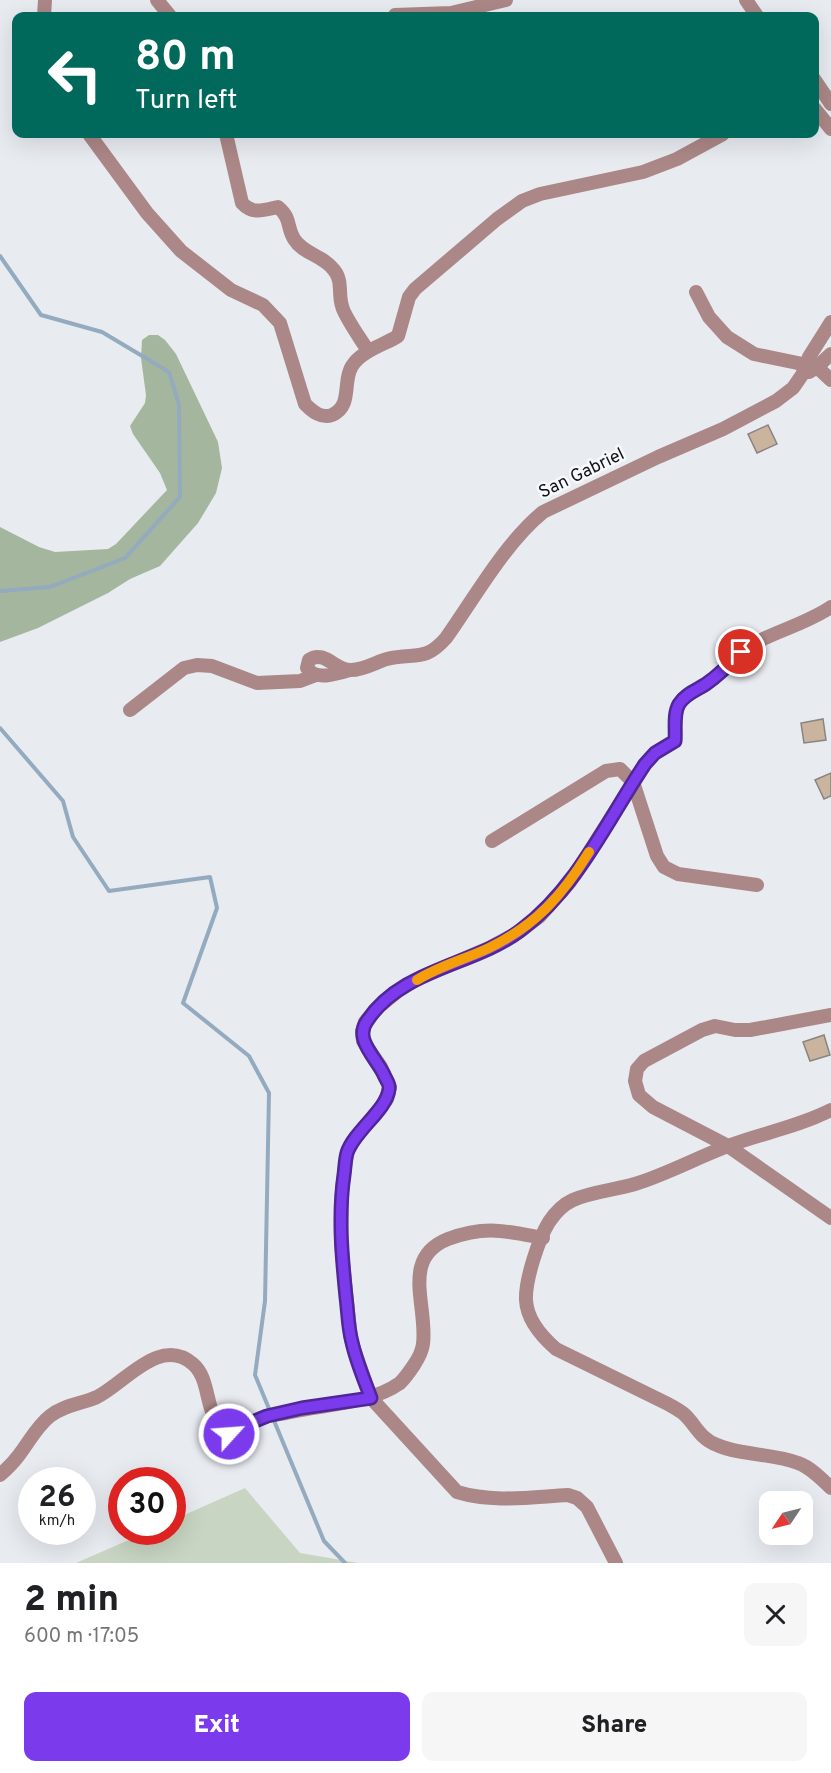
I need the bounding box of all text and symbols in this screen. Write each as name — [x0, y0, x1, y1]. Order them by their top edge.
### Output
text: 80 m — [135, 32, 236, 85]
icon: left — [36, 36, 114, 114]
text: Turn left — [135, 84, 237, 118]
street label: San Gabriel — [535, 443, 629, 505]
pin — [715, 626, 766, 677]
icon: arrive — [724, 635, 757, 668]
position arrow — [197, 1402, 261, 1466]
speed limit sign: 30 — [108, 1467, 186, 1545]
text: 26 — [39, 1480, 75, 1517]
north arrow — [759, 1491, 813, 1545]
map controls — [759, 1491, 813, 1545]
text: km/h — [39, 1512, 75, 1531]
text: 2 min — [24, 1578, 119, 1624]
button: close — [744, 1583, 807, 1646]
text: 600 m · 17:05 — [24, 1624, 139, 1650]
button: Exit — [24, 1692, 410, 1761]
button: Share — [422, 1692, 807, 1761]

